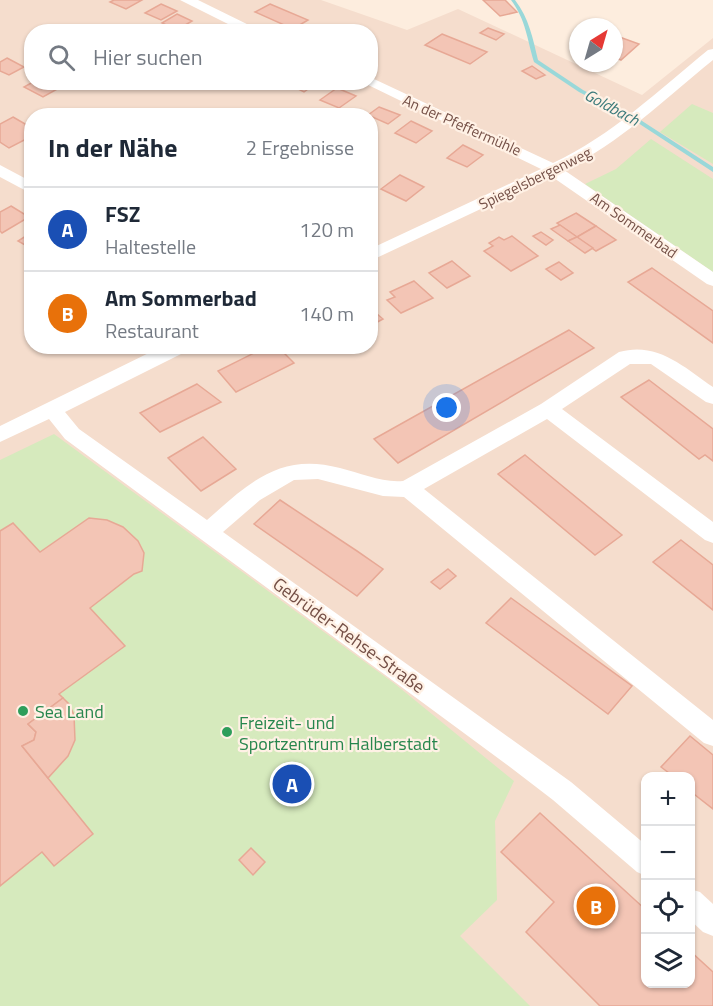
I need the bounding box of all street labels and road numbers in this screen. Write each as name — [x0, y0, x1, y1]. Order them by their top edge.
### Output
street label: An der Pfeffermühle — [399, 89, 525, 161]
street label: Spiegelsbergenweg — [475, 141, 596, 215]
street label: Am Sommerbad — [586, 186, 682, 264]
street label: Gebrüder-Rehse-Straße — [267, 570, 431, 700]

